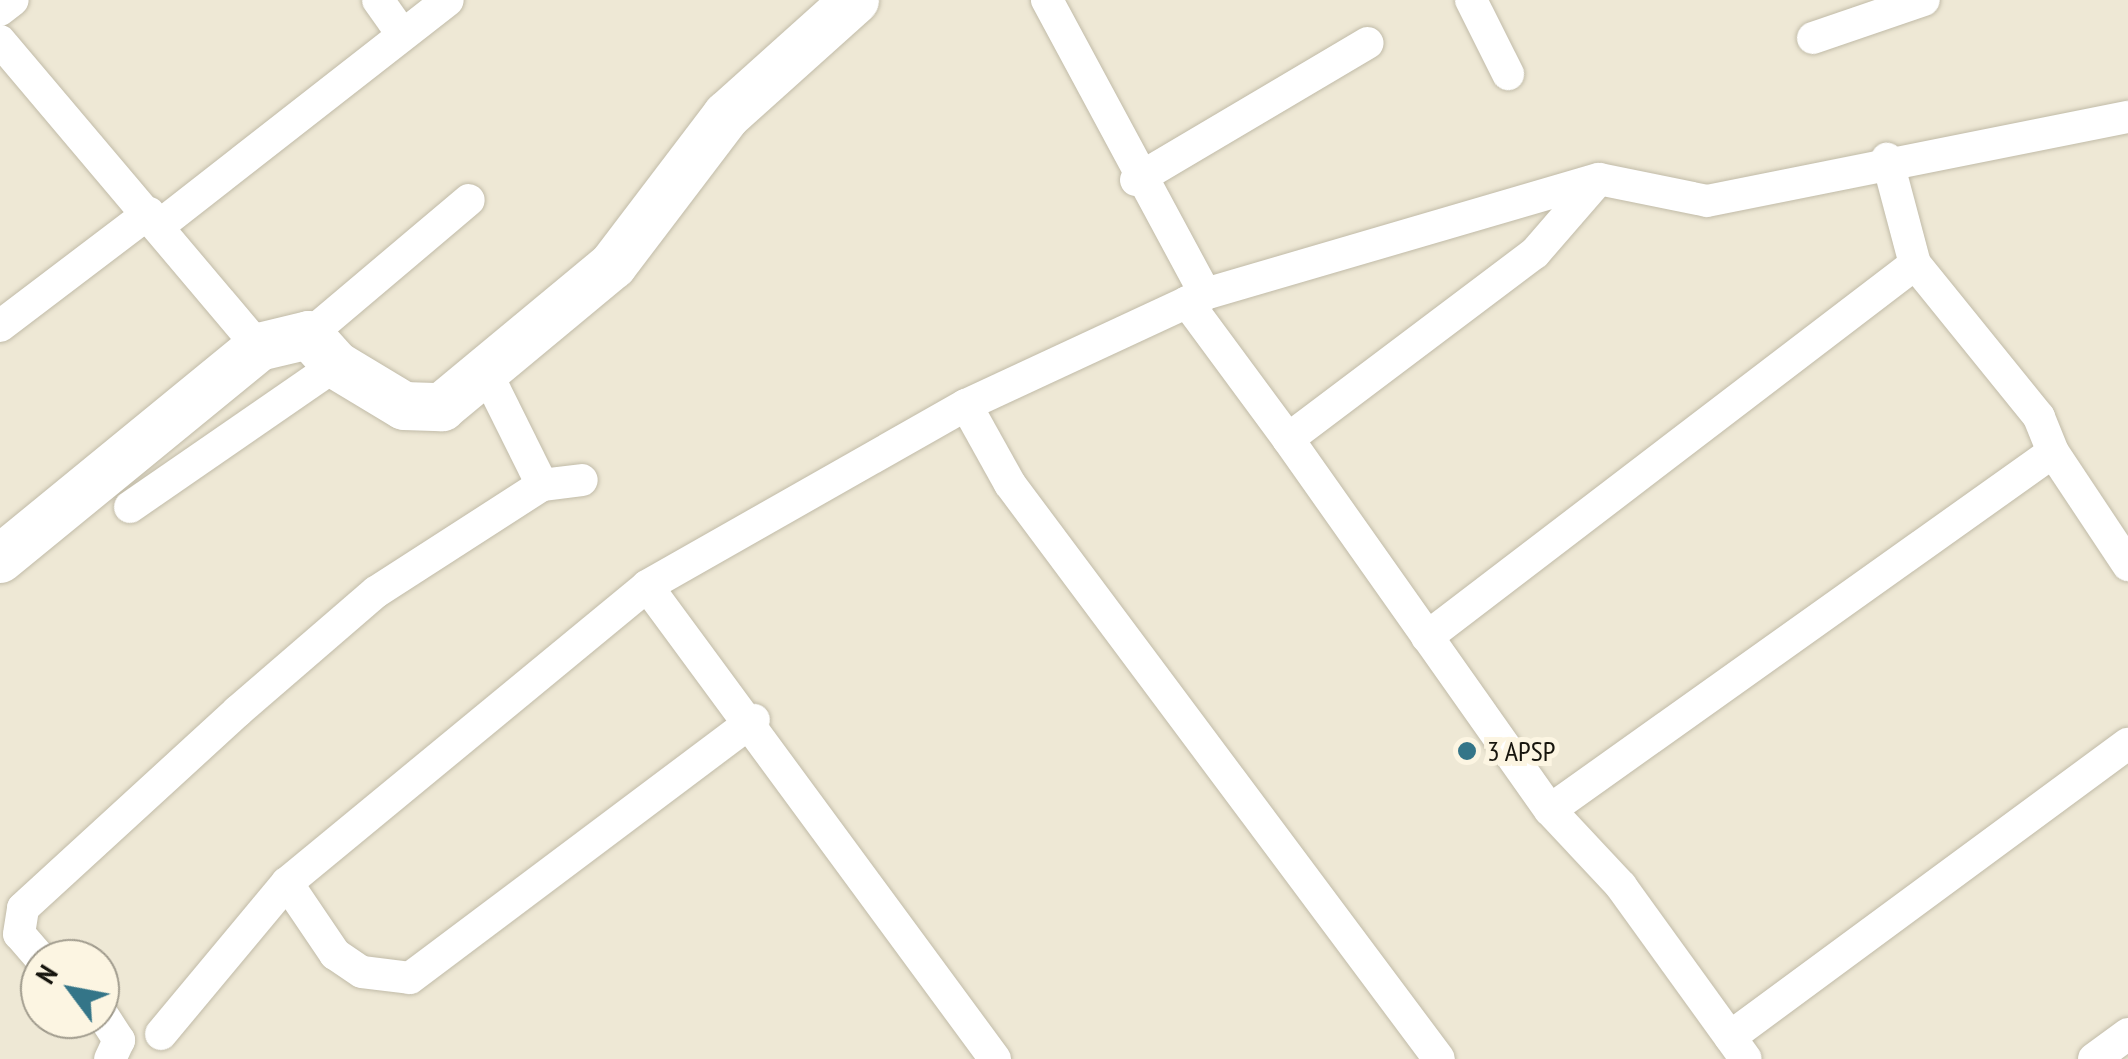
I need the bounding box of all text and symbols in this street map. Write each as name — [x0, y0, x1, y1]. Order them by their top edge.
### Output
place label: 3 APSP — [1487, 734, 1556, 768]
marker: 3 APSP — [1456, 740, 1478, 762]
north arrow — [20, 939, 120, 1039]
text: N — [26, 958, 66, 990]

